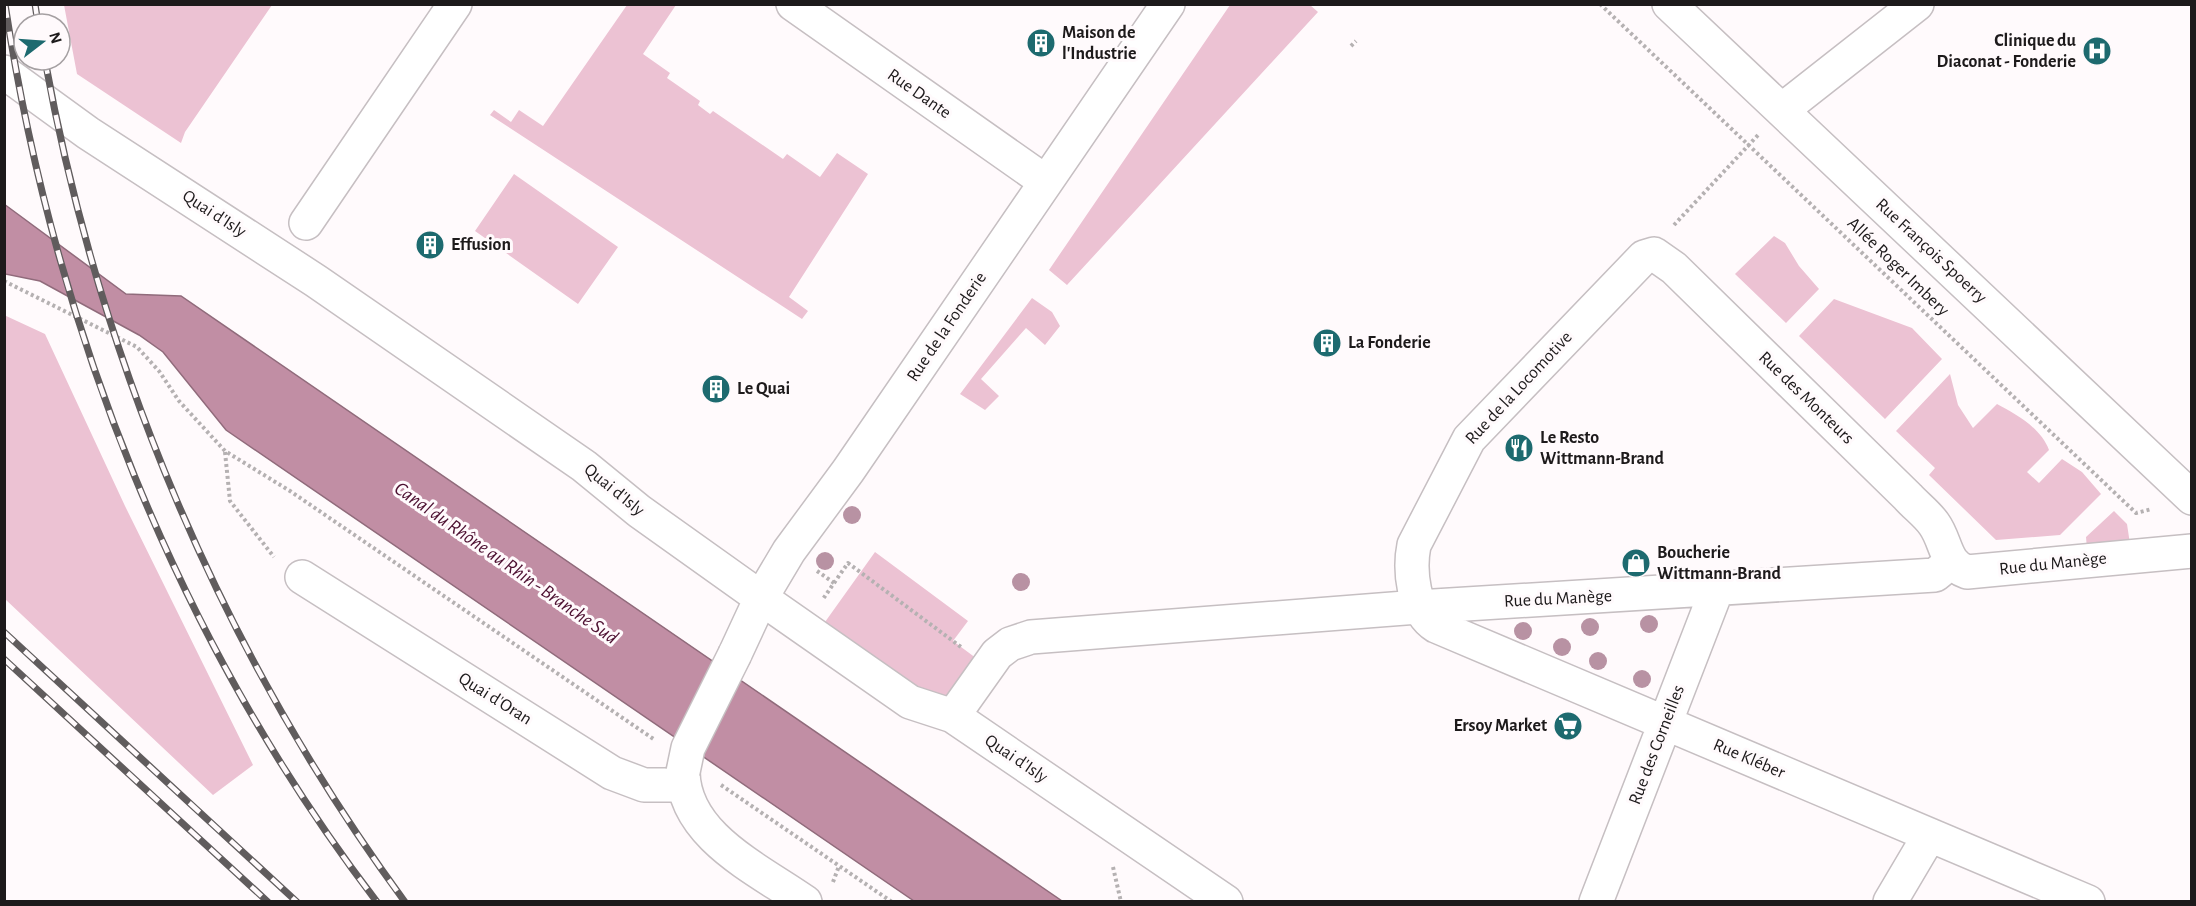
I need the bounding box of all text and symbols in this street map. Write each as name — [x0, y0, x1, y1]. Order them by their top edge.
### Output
north arrow — [12, 12, 72, 72]
place label: Maison de l'Industrie — [1062, 24, 1136, 63]
building icon: Maison de l'Industrie — [1025, 27, 1057, 59]
text: N — [46, 30, 65, 46]
place label: Clinique du Diaconat - Fonderie — [1937, 32, 2077, 71]
hospital icon: Clinique du Diaconat - Fonderie — [2081, 35, 2113, 67]
street label: Rue Dante — [884, 66, 954, 122]
street label: Quai d'Isly — [179, 187, 249, 241]
street label: Rue François Spoerry — [1872, 195, 1990, 307]
street label: Allée Roger Imbery — [1844, 214, 1952, 320]
building icon: Effusion — [414, 229, 446, 261]
place label: Effusion — [451, 236, 511, 254]
street label: Rue de la Fonderie — [904, 269, 990, 385]
building icon: La Fonderie — [1311, 327, 1343, 359]
street label: Rue de la Locomotive — [1462, 328, 1576, 448]
place label: La Fonderie — [1348, 334, 1431, 352]
street label: Rue des Monteurs — [1755, 348, 1857, 448]
building icon: Le Quai — [700, 373, 732, 405]
place label: Le Quai — [737, 380, 790, 398]
place label: Le Resto Wittmann-Brand — [1540, 429, 1665, 468]
restaurant icon: Le Resto Wittmann-Brand — [1503, 432, 1535, 464]
street label: Quai d'Isly — [580, 460, 648, 520]
water label: Canal du Rhône au Rhin - Branche Sud — [391, 478, 622, 648]
place label: Boucherie Wittmann-Brand — [1657, 544, 1782, 583]
shop icon: Boucherie Wittmann-Brand — [1620, 547, 1652, 579]
street label: Rue du Manège — [1998, 549, 2108, 579]
street label: Rue du Manège — [1504, 587, 1612, 611]
street label: Quai d'Oran — [455, 669, 535, 729]
street label: Rue des Corneilles — [1626, 683, 1688, 807]
supermarket icon: Ersoy Market — [1552, 710, 1584, 742]
place label: Ersoy Market — [1453, 717, 1547, 735]
street label: Quai d'Isly — [981, 731, 1051, 787]
street label: Rue Kléber — [1710, 736, 1788, 782]

